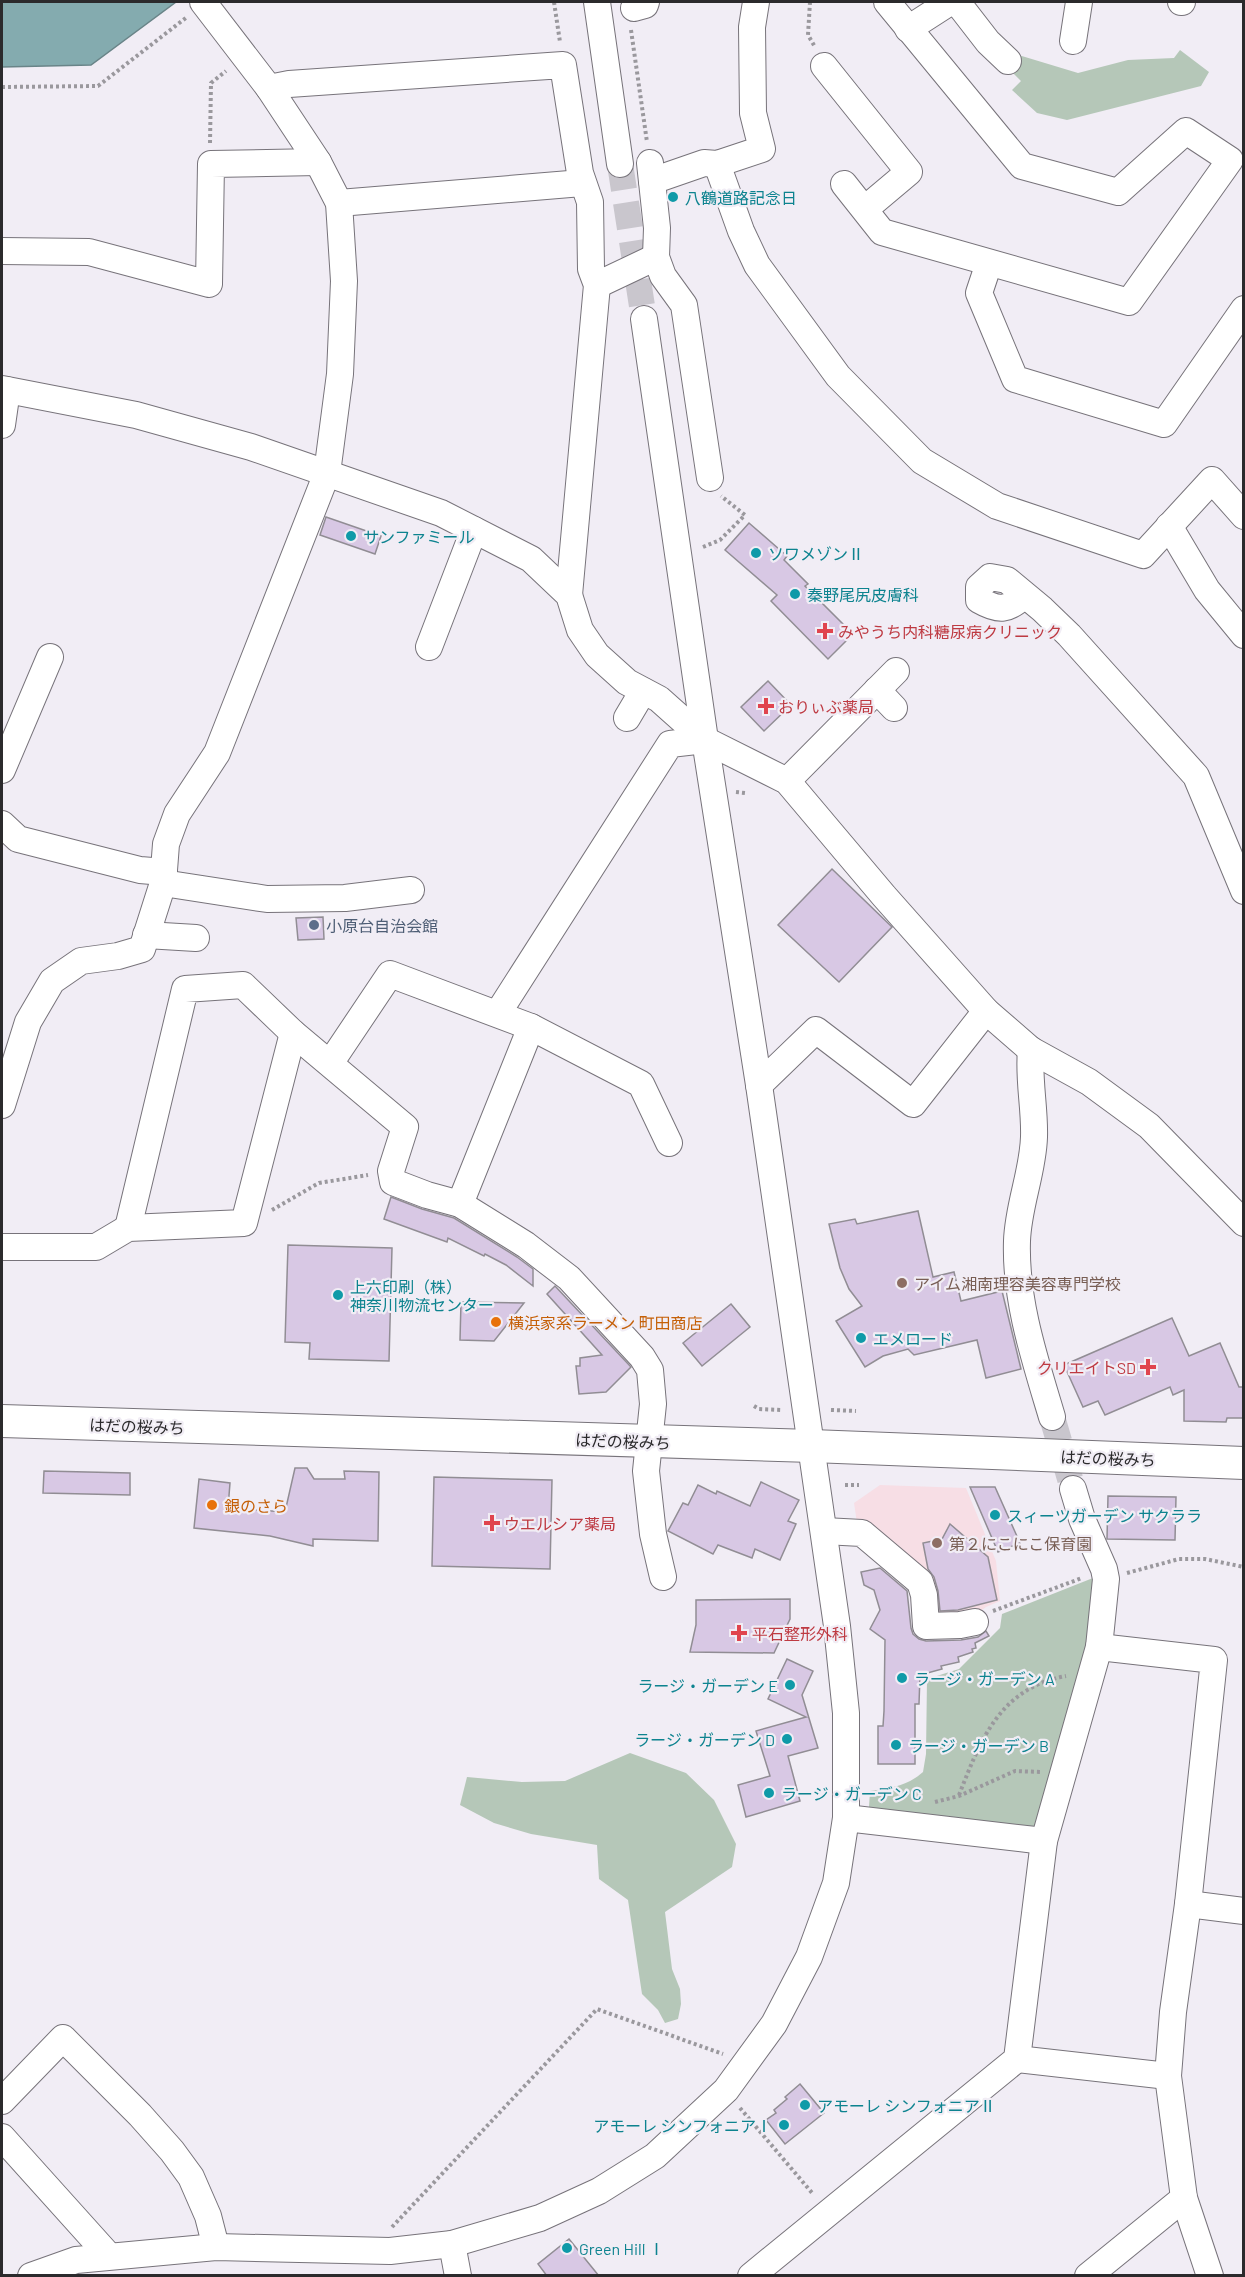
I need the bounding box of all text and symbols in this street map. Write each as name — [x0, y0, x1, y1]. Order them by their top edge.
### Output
place label: 八鶴道路記念日 — [685, 188, 797, 207]
marker: 八鶴道路記念日 — [666, 190, 680, 204]
place label: サンファミール — [363, 527, 475, 546]
marker: サンファミール — [344, 529, 358, 543]
place label: ソワメゾンⅡ — [768, 544, 864, 563]
marker: ソワメゾンⅡ — [749, 546, 763, 560]
place label: 秦野尾尻皮膚科 — [807, 585, 919, 604]
marker: 秦野尾尻皮膚科 — [788, 587, 802, 601]
marker: みやうち内科糖尿病クリニック — [816, 622, 834, 640]
place label: みやうち内科糖尿病クリニック — [838, 622, 1062, 641]
place label: おりぃぶ薬局 — [778, 697, 874, 716]
marker: おりぃぶ薬局 — [759, 699, 773, 713]
place label: 小原台自治会館 — [326, 916, 438, 935]
marker: 小原台自治会館 — [307, 918, 321, 932]
place label: アイム湘南理容美容専門学校 — [914, 1274, 1121, 1293]
marker: アイム湘南理容美容専門学校 — [895, 1276, 909, 1290]
place label: 上六印刷（株） 神奈川物流センター — [350, 1277, 494, 1314]
marker: 上六印刷（株） 神奈川物流センター — [331, 1288, 345, 1302]
place label: 横浜家系ラーメン 町田商店 — [508, 1313, 703, 1332]
marker: 横浜家系ラーメン 町田商店 — [489, 1315, 503, 1329]
place label: エメロード — [873, 1329, 953, 1348]
marker: エメロード — [854, 1331, 868, 1345]
place label: クリエイトSD — [1037, 1358, 1136, 1377]
marker: クリエイトSD — [1141, 1360, 1155, 1374]
street label: はだの桜みち — [89, 1415, 185, 1437]
street label: はだの桜みち — [575, 1430, 671, 1452]
street label: はだの桜みち — [1060, 1447, 1156, 1469]
place label: 銀のさら — [224, 1496, 288, 1515]
marker: 銀のさら — [205, 1498, 219, 1512]
place label: スィーツガーデン サクララ — [1007, 1506, 1202, 1525]
marker: スィーツガーデン サクララ — [988, 1508, 1002, 1522]
place label: ウエルシア薬局 — [504, 1514, 616, 1533]
marker: ウエルシア薬局 — [485, 1516, 499, 1530]
place label: 第２にこにこ保育園 — [949, 1534, 1092, 1553]
marker: 第２にこにこ保育園 — [930, 1536, 944, 1550]
marker: 平石整形外科 — [730, 1624, 748, 1642]
place label: 平石整形外科 — [752, 1624, 848, 1643]
place label: ラージ・ガーデン A — [914, 1669, 1055, 1688]
marker: ラージ・ガーデン A — [895, 1671, 909, 1685]
place label: ラージ・ガーデン E — [637, 1676, 778, 1695]
marker: ラージ・ガーデン E — [783, 1678, 797, 1692]
place label: ラージ・ガーデン D — [634, 1730, 775, 1749]
marker: ラージ・ガーデン D — [780, 1732, 794, 1746]
place label: ラージ・ガーデン B — [908, 1736, 1049, 1755]
marker: ラージ・ガーデン B — [889, 1738, 903, 1752]
place label: ラージ・ガーデン C — [781, 1784, 922, 1803]
marker: ラージ・ガーデン C — [762, 1786, 776, 1800]
place label: アモーレ シンフォニアⅡ — [817, 2096, 996, 2115]
marker: アモーレ シンフォニアⅡ — [798, 2098, 812, 2112]
place label: アモーレ シンフォニアⅠ — [593, 2116, 772, 2135]
marker: アモーレ シンフォニアⅠ — [777, 2118, 791, 2132]
place label: Green Hill Ⅰ — [579, 2239, 665, 2258]
marker: Green Hill Ⅰ — [560, 2241, 574, 2255]

